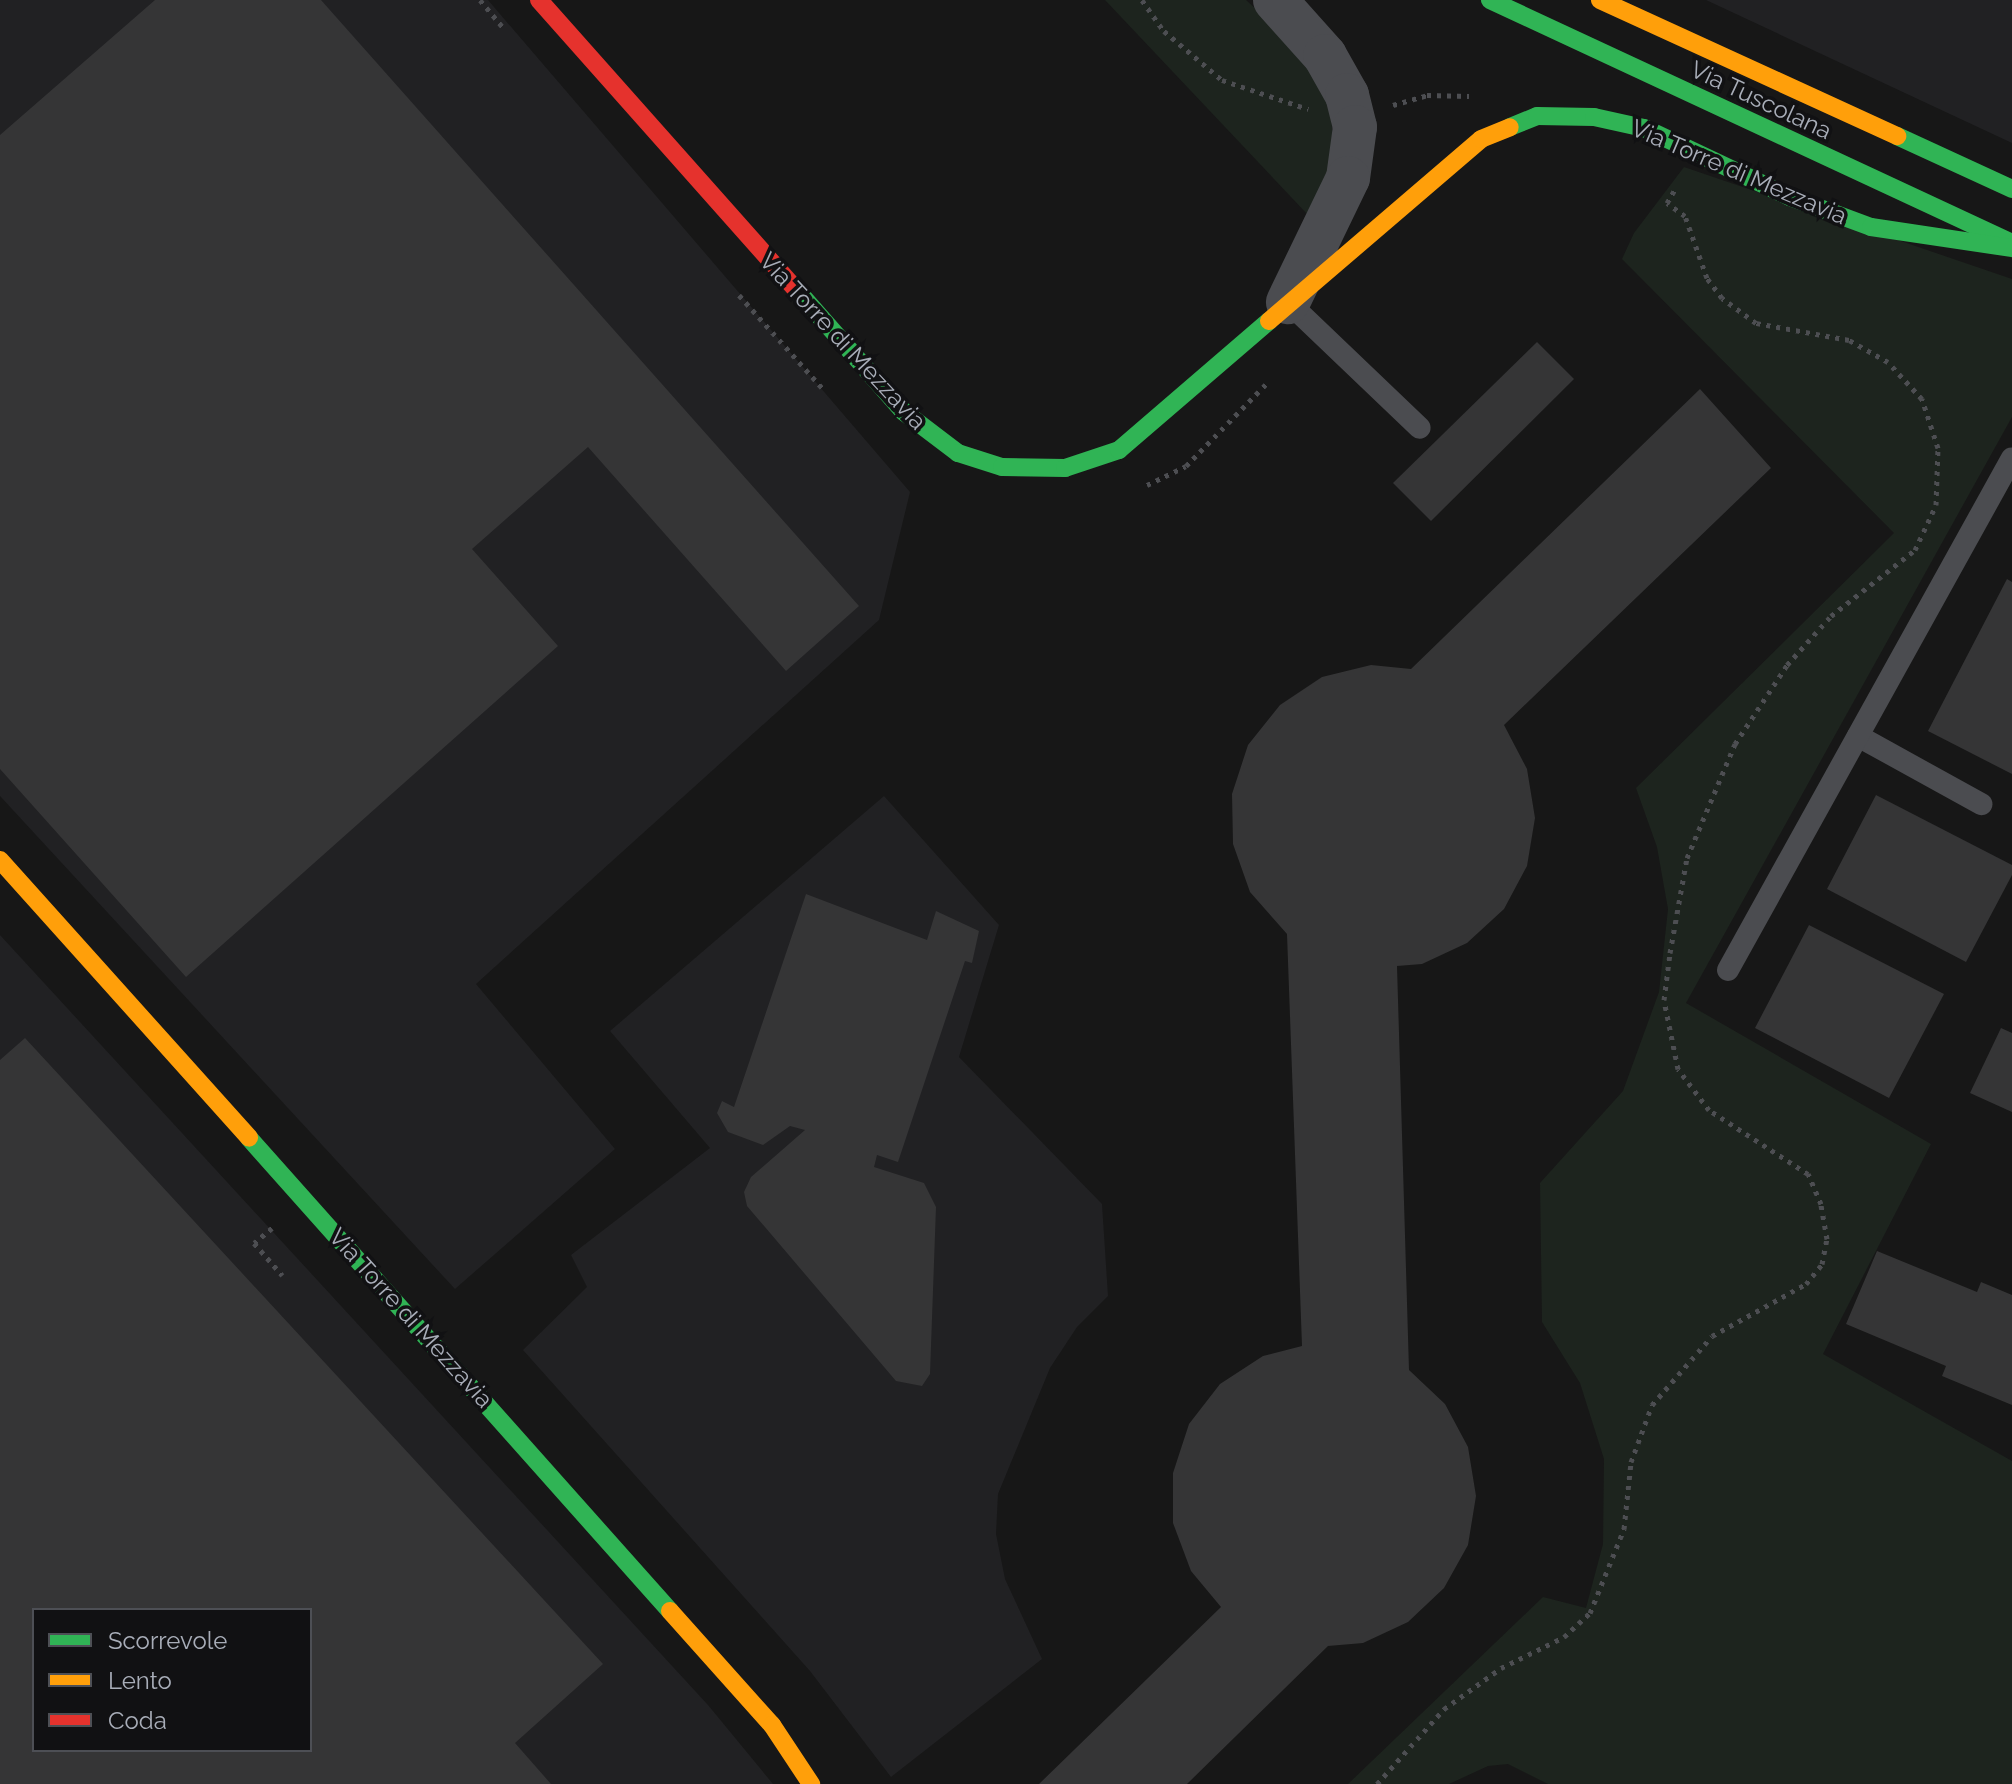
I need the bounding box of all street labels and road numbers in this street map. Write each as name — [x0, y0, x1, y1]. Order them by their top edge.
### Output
street label: Via Tuscolana — [1685, 55, 1837, 145]
street label: Via Torre di Mezzavia — [1627, 113, 1851, 231]
street label: Via Torre di Mezzavia — [753, 246, 933, 436]
street label: Via Torre di Mezzavia — [323, 1222, 499, 1414]

